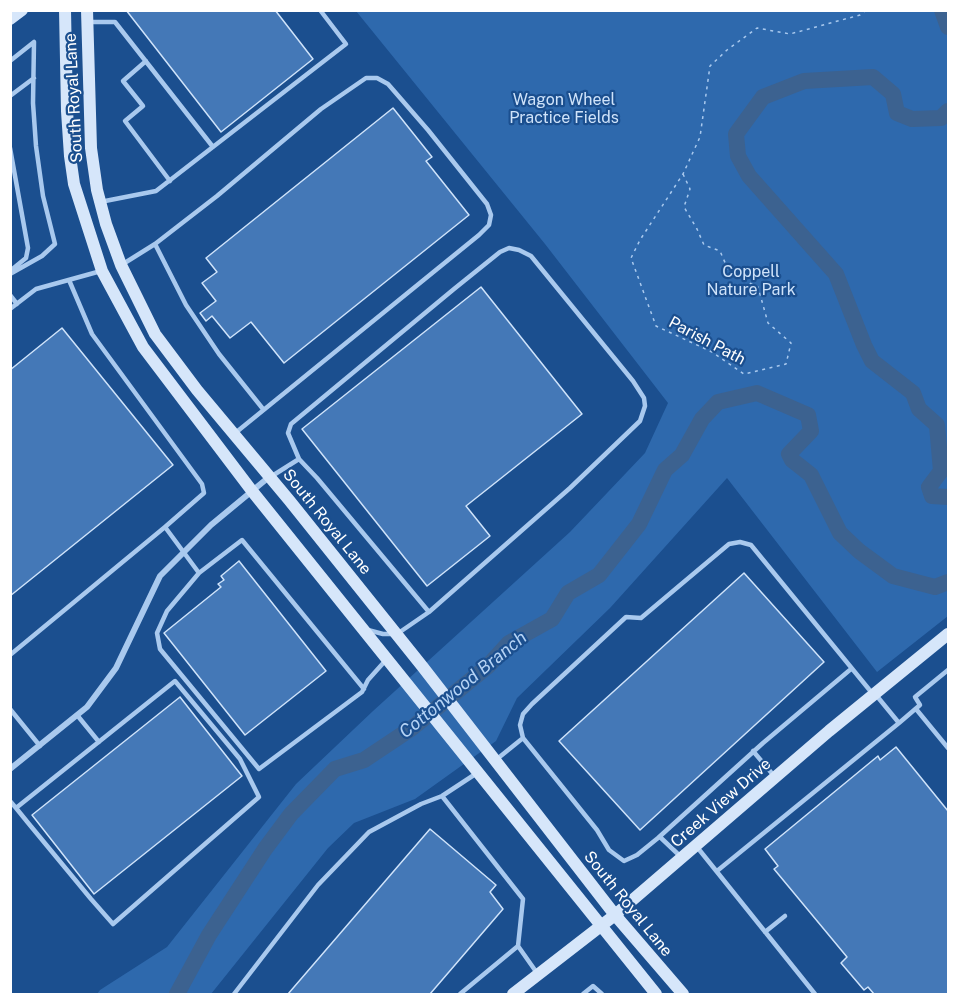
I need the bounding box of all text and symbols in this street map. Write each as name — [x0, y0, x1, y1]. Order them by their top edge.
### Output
street label: South Royal Lane — [61, 33, 87, 163]
park label: Wagon Wheel Practice Fields — [509, 90, 619, 128]
park label: Coppell Nature Park — [706, 262, 796, 300]
street label: Parish Path — [665, 313, 749, 369]
street label: South Royal Lane — [279, 465, 375, 579]
water label: Cottonwood Branch — [395, 627, 531, 743]
street label: Creek View Drive — [667, 754, 775, 852]
street label: South Royal Lane — [580, 847, 676, 961]

